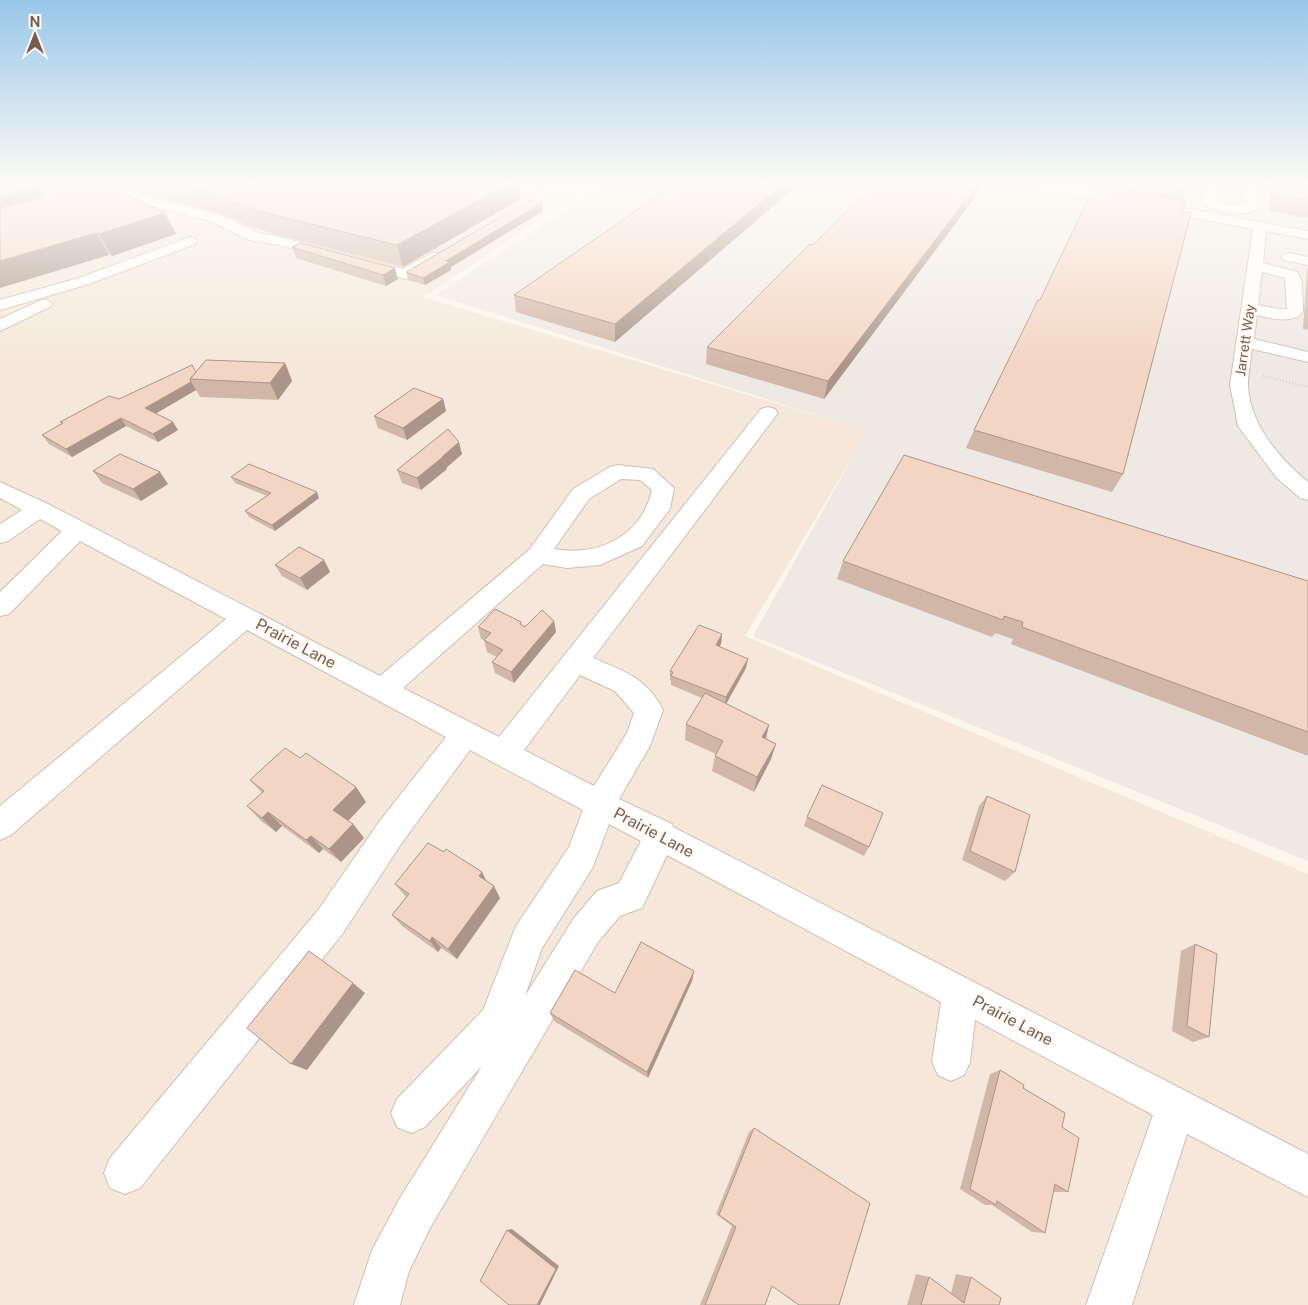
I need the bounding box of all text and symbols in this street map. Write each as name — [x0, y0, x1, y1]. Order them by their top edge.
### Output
north arrow — [10, 10, 60, 60]
text: N — [30, 14, 40, 30]
street label: Jarrett Way — [1232, 302, 1258, 377]
street label: Prairie Lane — [252, 614, 339, 673]
street label: Prairie Lane — [610, 803, 697, 862]
street label: Prairie Lane — [969, 991, 1056, 1050]

